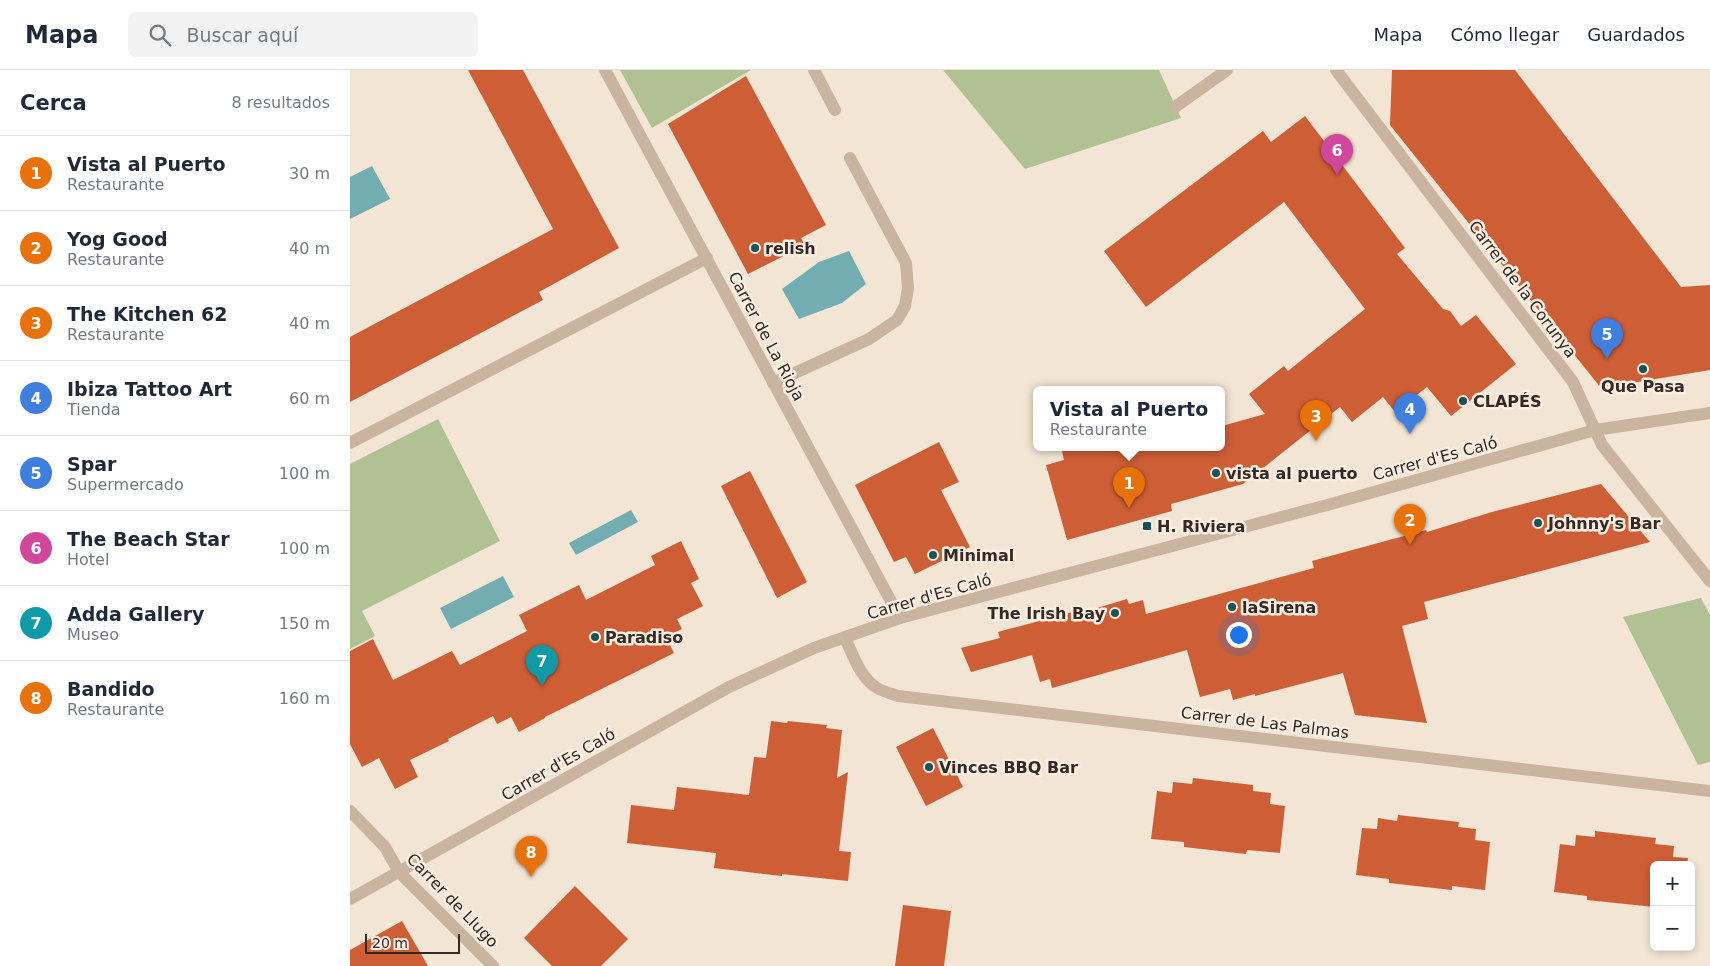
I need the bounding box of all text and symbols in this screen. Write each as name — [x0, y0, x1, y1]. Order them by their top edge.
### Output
search box — [128, 12, 478, 57]
text: Mapa — [25, 21, 98, 49]
icon: search — [146, 21, 174, 49]
text: Buscar aquí — [186, 24, 298, 46]
text: Mapa — [1373, 24, 1422, 45]
text: Cómo llegar — [1450, 24, 1559, 45]
text: Guardados — [1587, 24, 1685, 45]
text: Cerca — [20, 91, 87, 115]
text: 8 resultados — [231, 93, 330, 112]
pin: 6 — [1321, 134, 1353, 175]
text: Vista al Puerto — [67, 153, 226, 175]
text: 1 — [30, 164, 42, 183]
text: 30 m — [289, 164, 330, 183]
text: Restaurante — [67, 175, 164, 194]
street label: Carrer de la Corunya — [1465, 217, 1580, 362]
text: Yog Good — [67, 228, 168, 250]
text: 2 — [30, 239, 42, 258]
text: 40 m — [289, 239, 330, 258]
place label: relish — [765, 239, 816, 258]
marker: relish — [749, 242, 761, 254]
text: Restaurante — [67, 250, 164, 269]
street label: Carrer de La Rioja — [724, 268, 809, 404]
text: The Kitchen 62 — [67, 303, 228, 325]
text: 3 — [30, 314, 42, 333]
text: 40 m — [289, 314, 330, 333]
pin: 5 — [1591, 318, 1623, 359]
text: Restaurante — [67, 325, 164, 344]
marker: Que Pasa — [1637, 363, 1649, 375]
place label: Que Pasa — [1601, 377, 1685, 396]
text: Ibiza Tattoo Art — [67, 378, 232, 400]
popup — [1033, 386, 1225, 451]
text: 4 — [30, 389, 42, 408]
text: 60 m — [289, 389, 330, 408]
place label: CLAPÉS — [1473, 392, 1542, 411]
pin: 4 — [1394, 393, 1426, 434]
marker: CLAPÉS — [1457, 395, 1469, 407]
text: Vista al Puerto — [1050, 398, 1208, 420]
text: Tienda — [67, 400, 121, 419]
pin: 3 — [1300, 400, 1332, 441]
text: Restaurante — [1050, 420, 1147, 439]
street label: Carrer d'Es Caló — [1371, 433, 1500, 484]
text: Spar — [67, 453, 116, 475]
text: 5 — [30, 464, 42, 483]
text: 100 m — [279, 464, 330, 483]
place label: vista al puerto — [1226, 464, 1358, 483]
pin: 1 — [1113, 467, 1145, 508]
marker: vista al puerto — [1210, 467, 1222, 479]
text: Supermercado — [67, 475, 184, 494]
pin: 2 — [1394, 504, 1426, 545]
place label: Johnny's Bar — [1547, 514, 1661, 533]
place label: H. Riviera — [1157, 517, 1245, 536]
marker: Johnny's Bar — [1532, 517, 1544, 529]
marker: H. Riviera — [1141, 520, 1153, 532]
text: The Beach Star — [67, 528, 230, 550]
text: 6 — [30, 539, 42, 558]
text: 100 m — [279, 539, 330, 558]
place label: Minimal — [943, 546, 1014, 565]
marker: Minimal — [927, 549, 939, 561]
text: Hotel — [67, 550, 109, 569]
street label: Carrer d'Es Caló — [865, 570, 993, 623]
place label: laSirena — [1242, 598, 1316, 617]
marker: laSirena — [1226, 601, 1238, 613]
text: Adda Gallery — [67, 603, 204, 625]
place label: The Irish Bay — [988, 604, 1106, 623]
marker: The Irish Bay — [1109, 607, 1121, 619]
text: 7 — [30, 614, 42, 633]
text: 150 m — [279, 614, 330, 633]
your location — [1226, 622, 1252, 648]
text: Museo — [67, 625, 119, 644]
place label: Paradiso — [605, 628, 683, 647]
marker: Paradiso — [589, 631, 601, 643]
pin: 7 — [526, 645, 558, 686]
text: Bandido — [67, 678, 155, 700]
text: 8 — [30, 689, 42, 708]
text: 160 m — [279, 689, 330, 708]
text: Restaurante — [67, 700, 164, 719]
street label: Carrer de Las Palmas — [1180, 703, 1350, 742]
street label: Carrer d'Es Caló — [498, 724, 619, 805]
place label: Vinces BBQ Bar — [939, 758, 1078, 777]
marker: Vinces BBQ Bar — [923, 761, 935, 773]
pin: 8 — [515, 836, 547, 877]
street label: Carrer de Llugo — [403, 849, 502, 951]
map controls — [1650, 861, 1695, 951]
button: + — [1650, 861, 1695, 906]
button: − — [1650, 906, 1695, 951]
scale bar — [365, 931, 460, 954]
text: 20 m — [372, 935, 408, 951]

